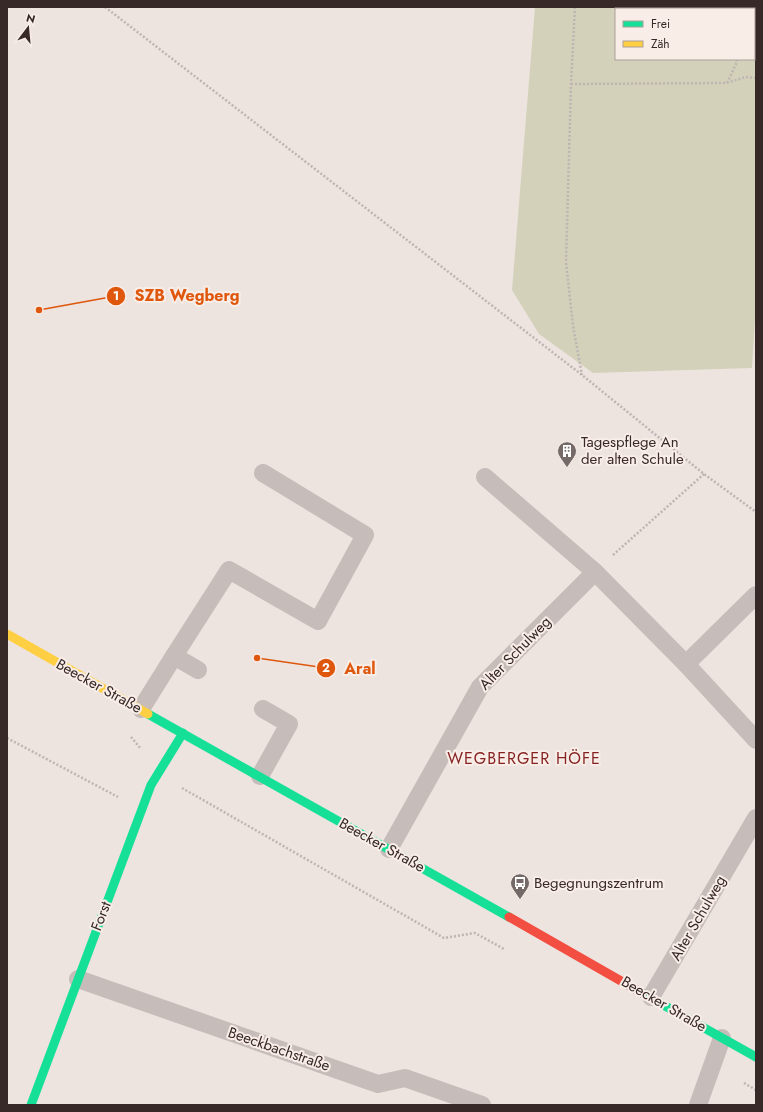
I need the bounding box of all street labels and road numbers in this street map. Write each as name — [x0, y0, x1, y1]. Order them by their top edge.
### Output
street label: Alter Schulweg — [474, 611, 556, 695]
street label: Beecker Straße — [52, 653, 146, 719]
street label: Beecker Straße — [335, 812, 429, 878]
street label: Alter Schulweg — [665, 871, 731, 965]
street label: Forst — [85, 898, 117, 934]
street label: Beecker Straße — [617, 971, 711, 1037]
street label: Beeckbachstraße — [225, 1021, 333, 1077]

